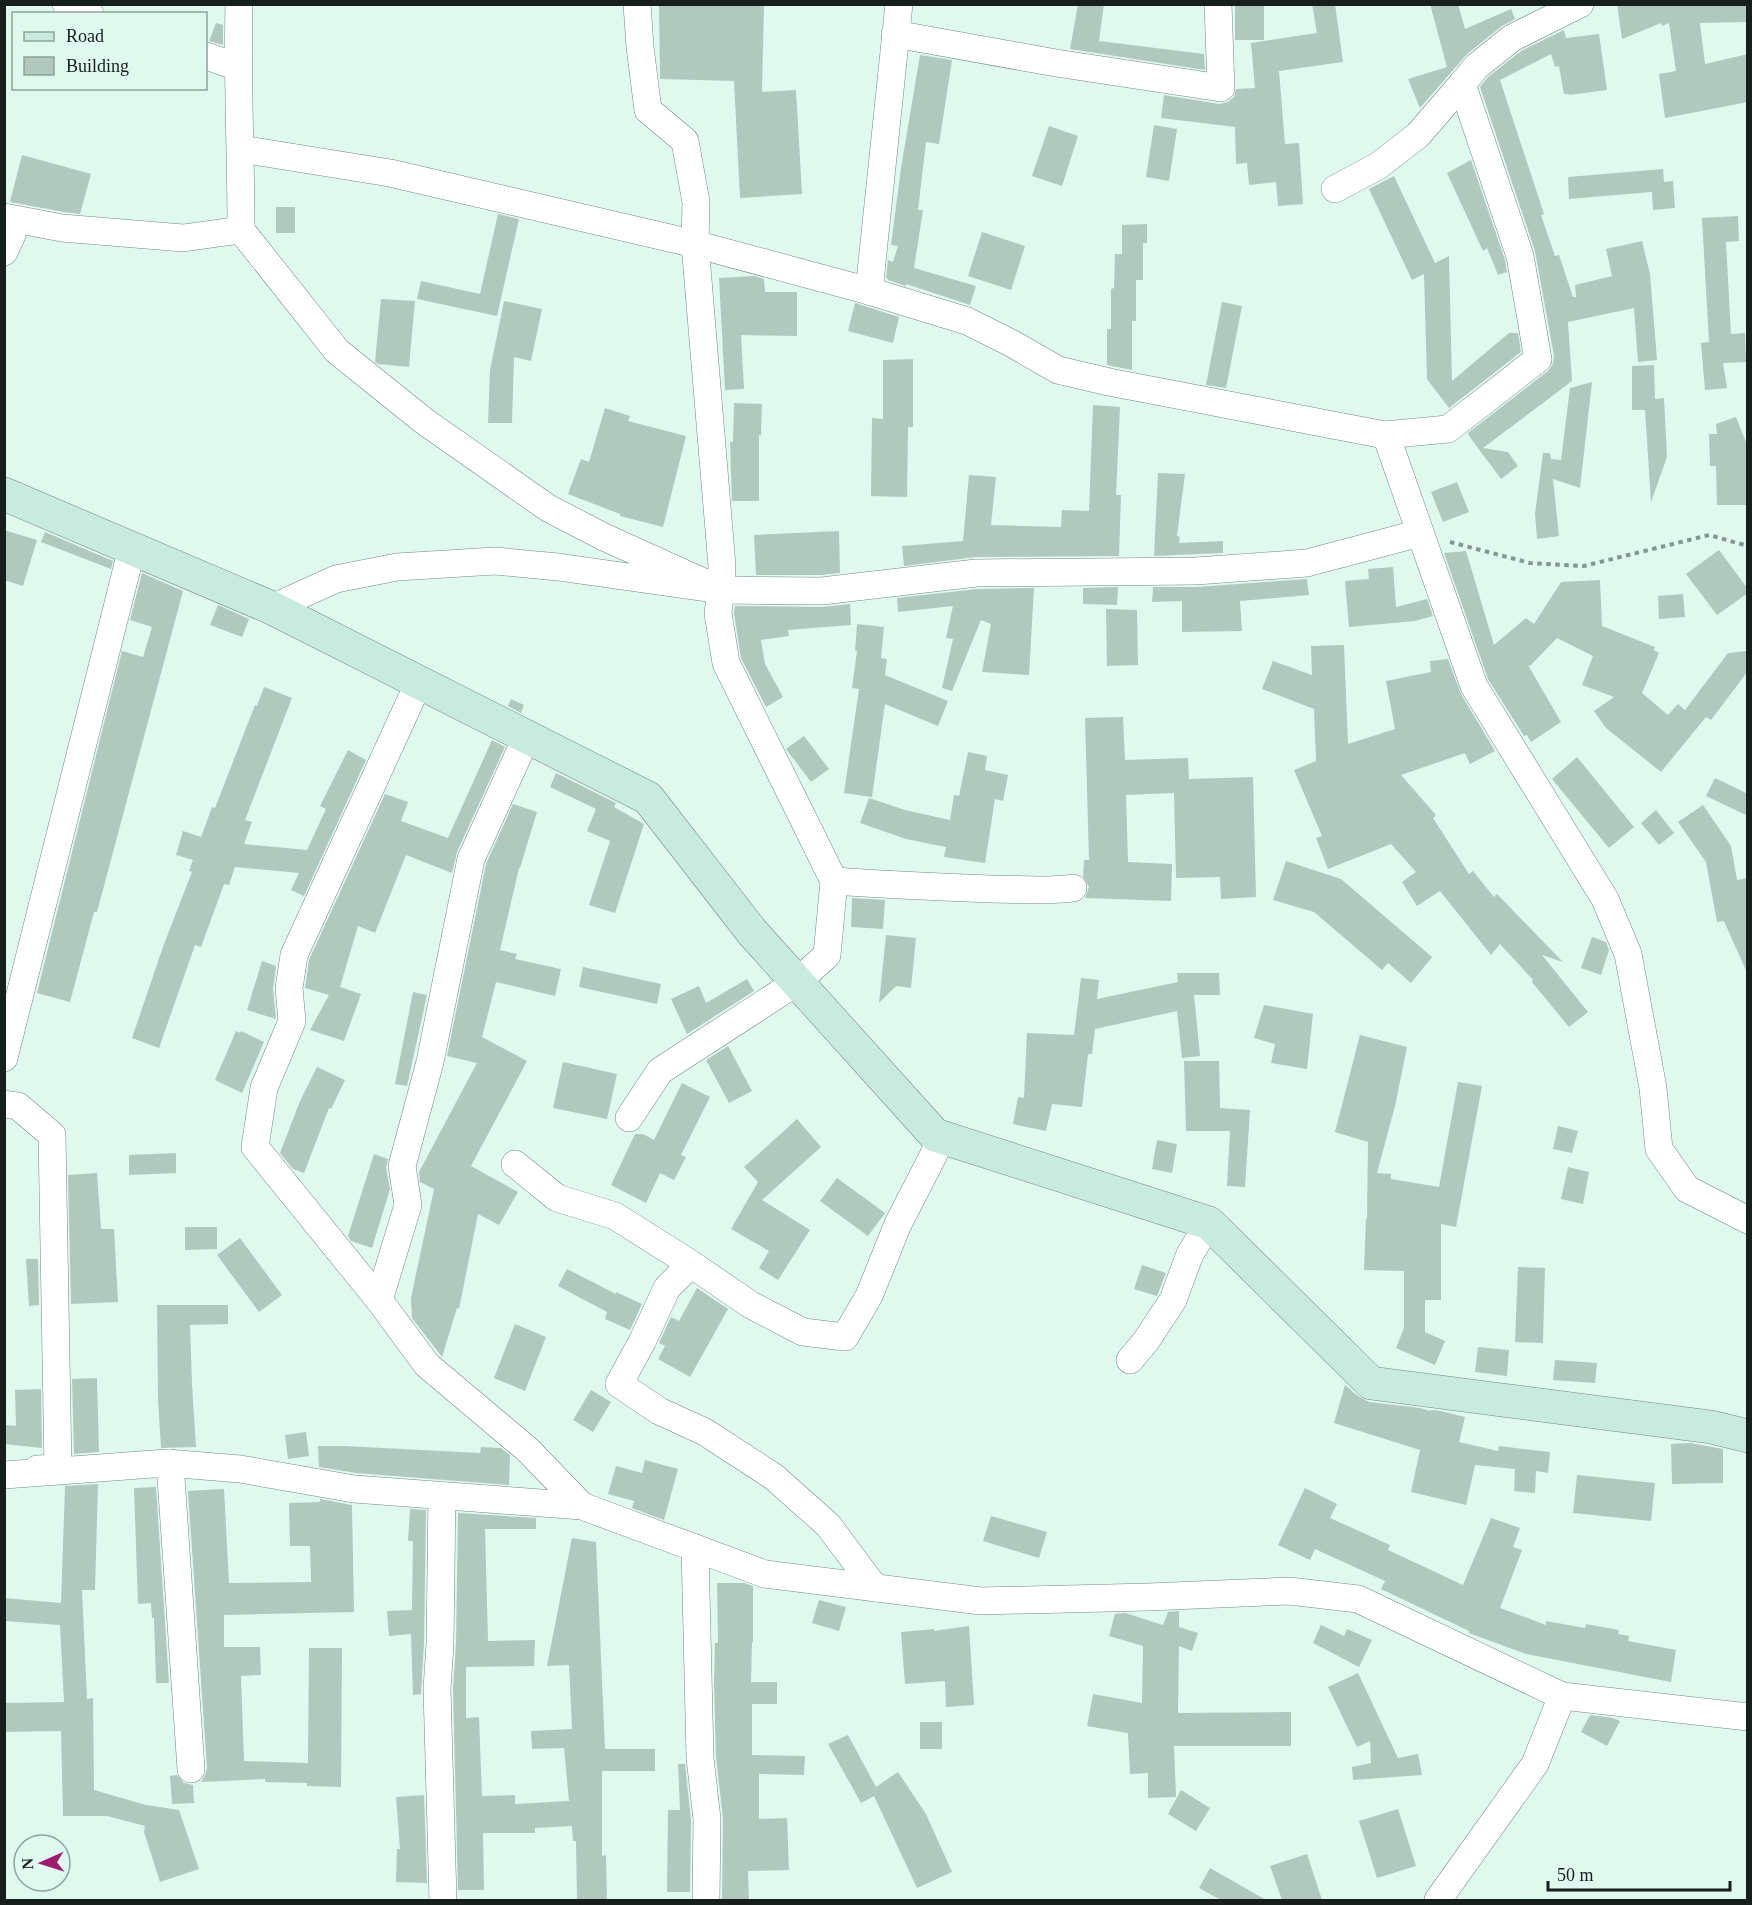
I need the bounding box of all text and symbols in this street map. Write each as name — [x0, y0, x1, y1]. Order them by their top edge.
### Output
legend — [12, 12, 207, 90]
text: Road — [66, 26, 104, 46]
text: Building — [66, 56, 129, 76]
north arrow — [12, 1833, 72, 1893]
scale bar — [1548, 1854, 1730, 1892]
text: N — [19, 1857, 36, 1870]
text: 50 m — [1557, 1865, 1594, 1885]

